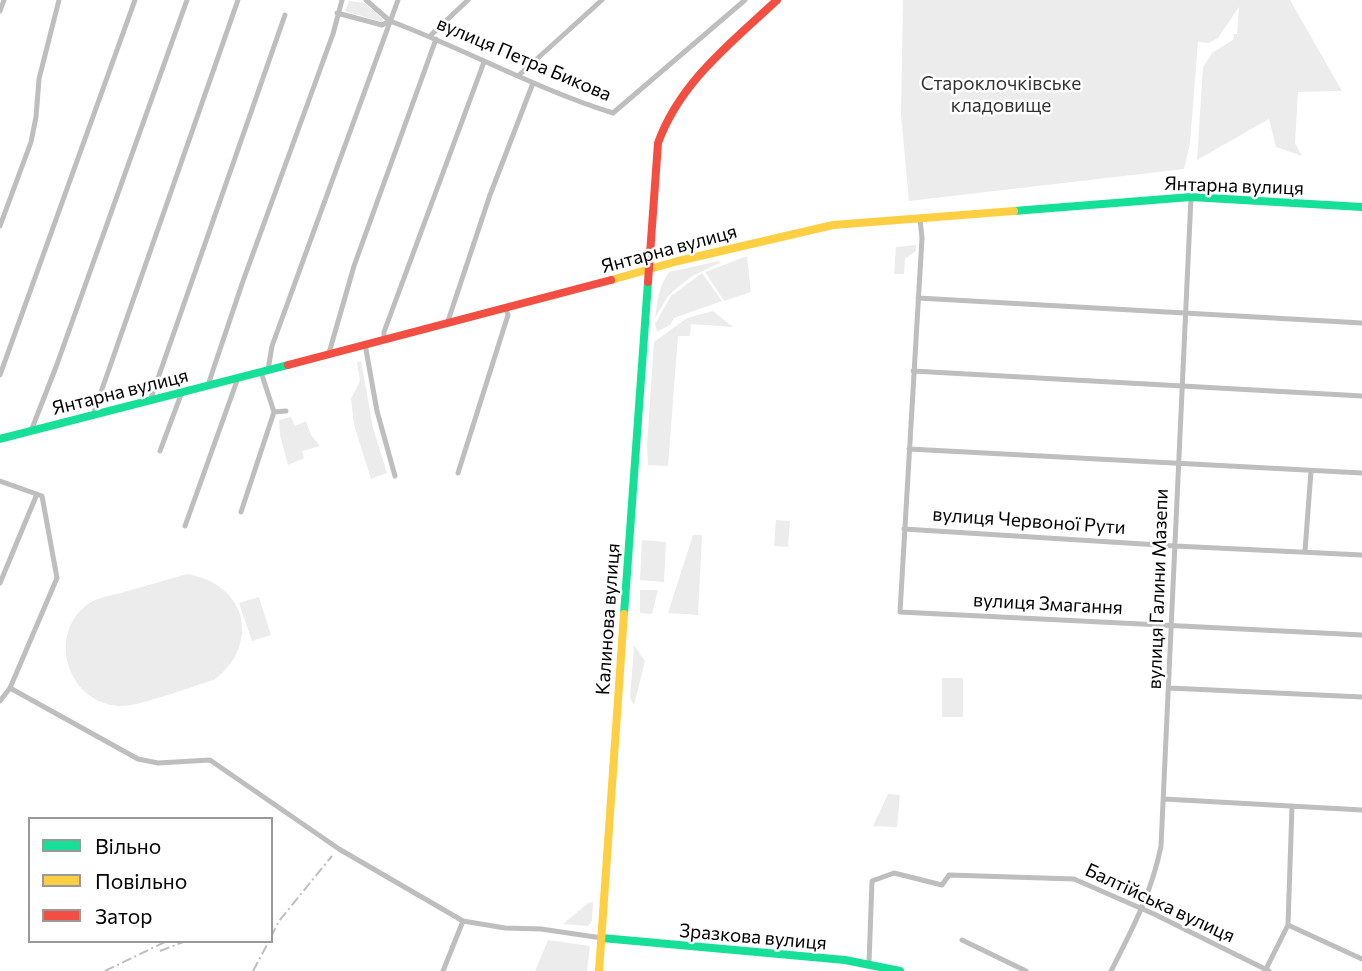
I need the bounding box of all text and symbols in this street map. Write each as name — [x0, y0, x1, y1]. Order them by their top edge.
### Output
street label: вулиця Петра Бикова — [433, 12, 615, 106]
park label: Староклочківське кладовище — [921, 73, 1081, 117]
street label: Янтарна вулиця — [1164, 172, 1304, 200]
street label: Янтарна вулиця — [599, 220, 739, 278]
street label: Янтарна вулиця — [49, 364, 191, 420]
street label: вулиця Галини Мазепи — [1143, 488, 1173, 690]
street label: вулиця Червоної Рути — [932, 503, 1126, 539]
street label: Калинова вулиця — [591, 542, 625, 696]
street label: вулиця Змагання — [973, 589, 1123, 619]
legend — [28, 817, 273, 943]
text: Вільно — [95, 833, 161, 858]
street label: Балтійська вулиця — [1082, 858, 1238, 948]
text: Повільно — [95, 868, 187, 893]
text: Затор — [95, 903, 152, 928]
street label: Зразкова вулиця — [678, 919, 828, 955]

